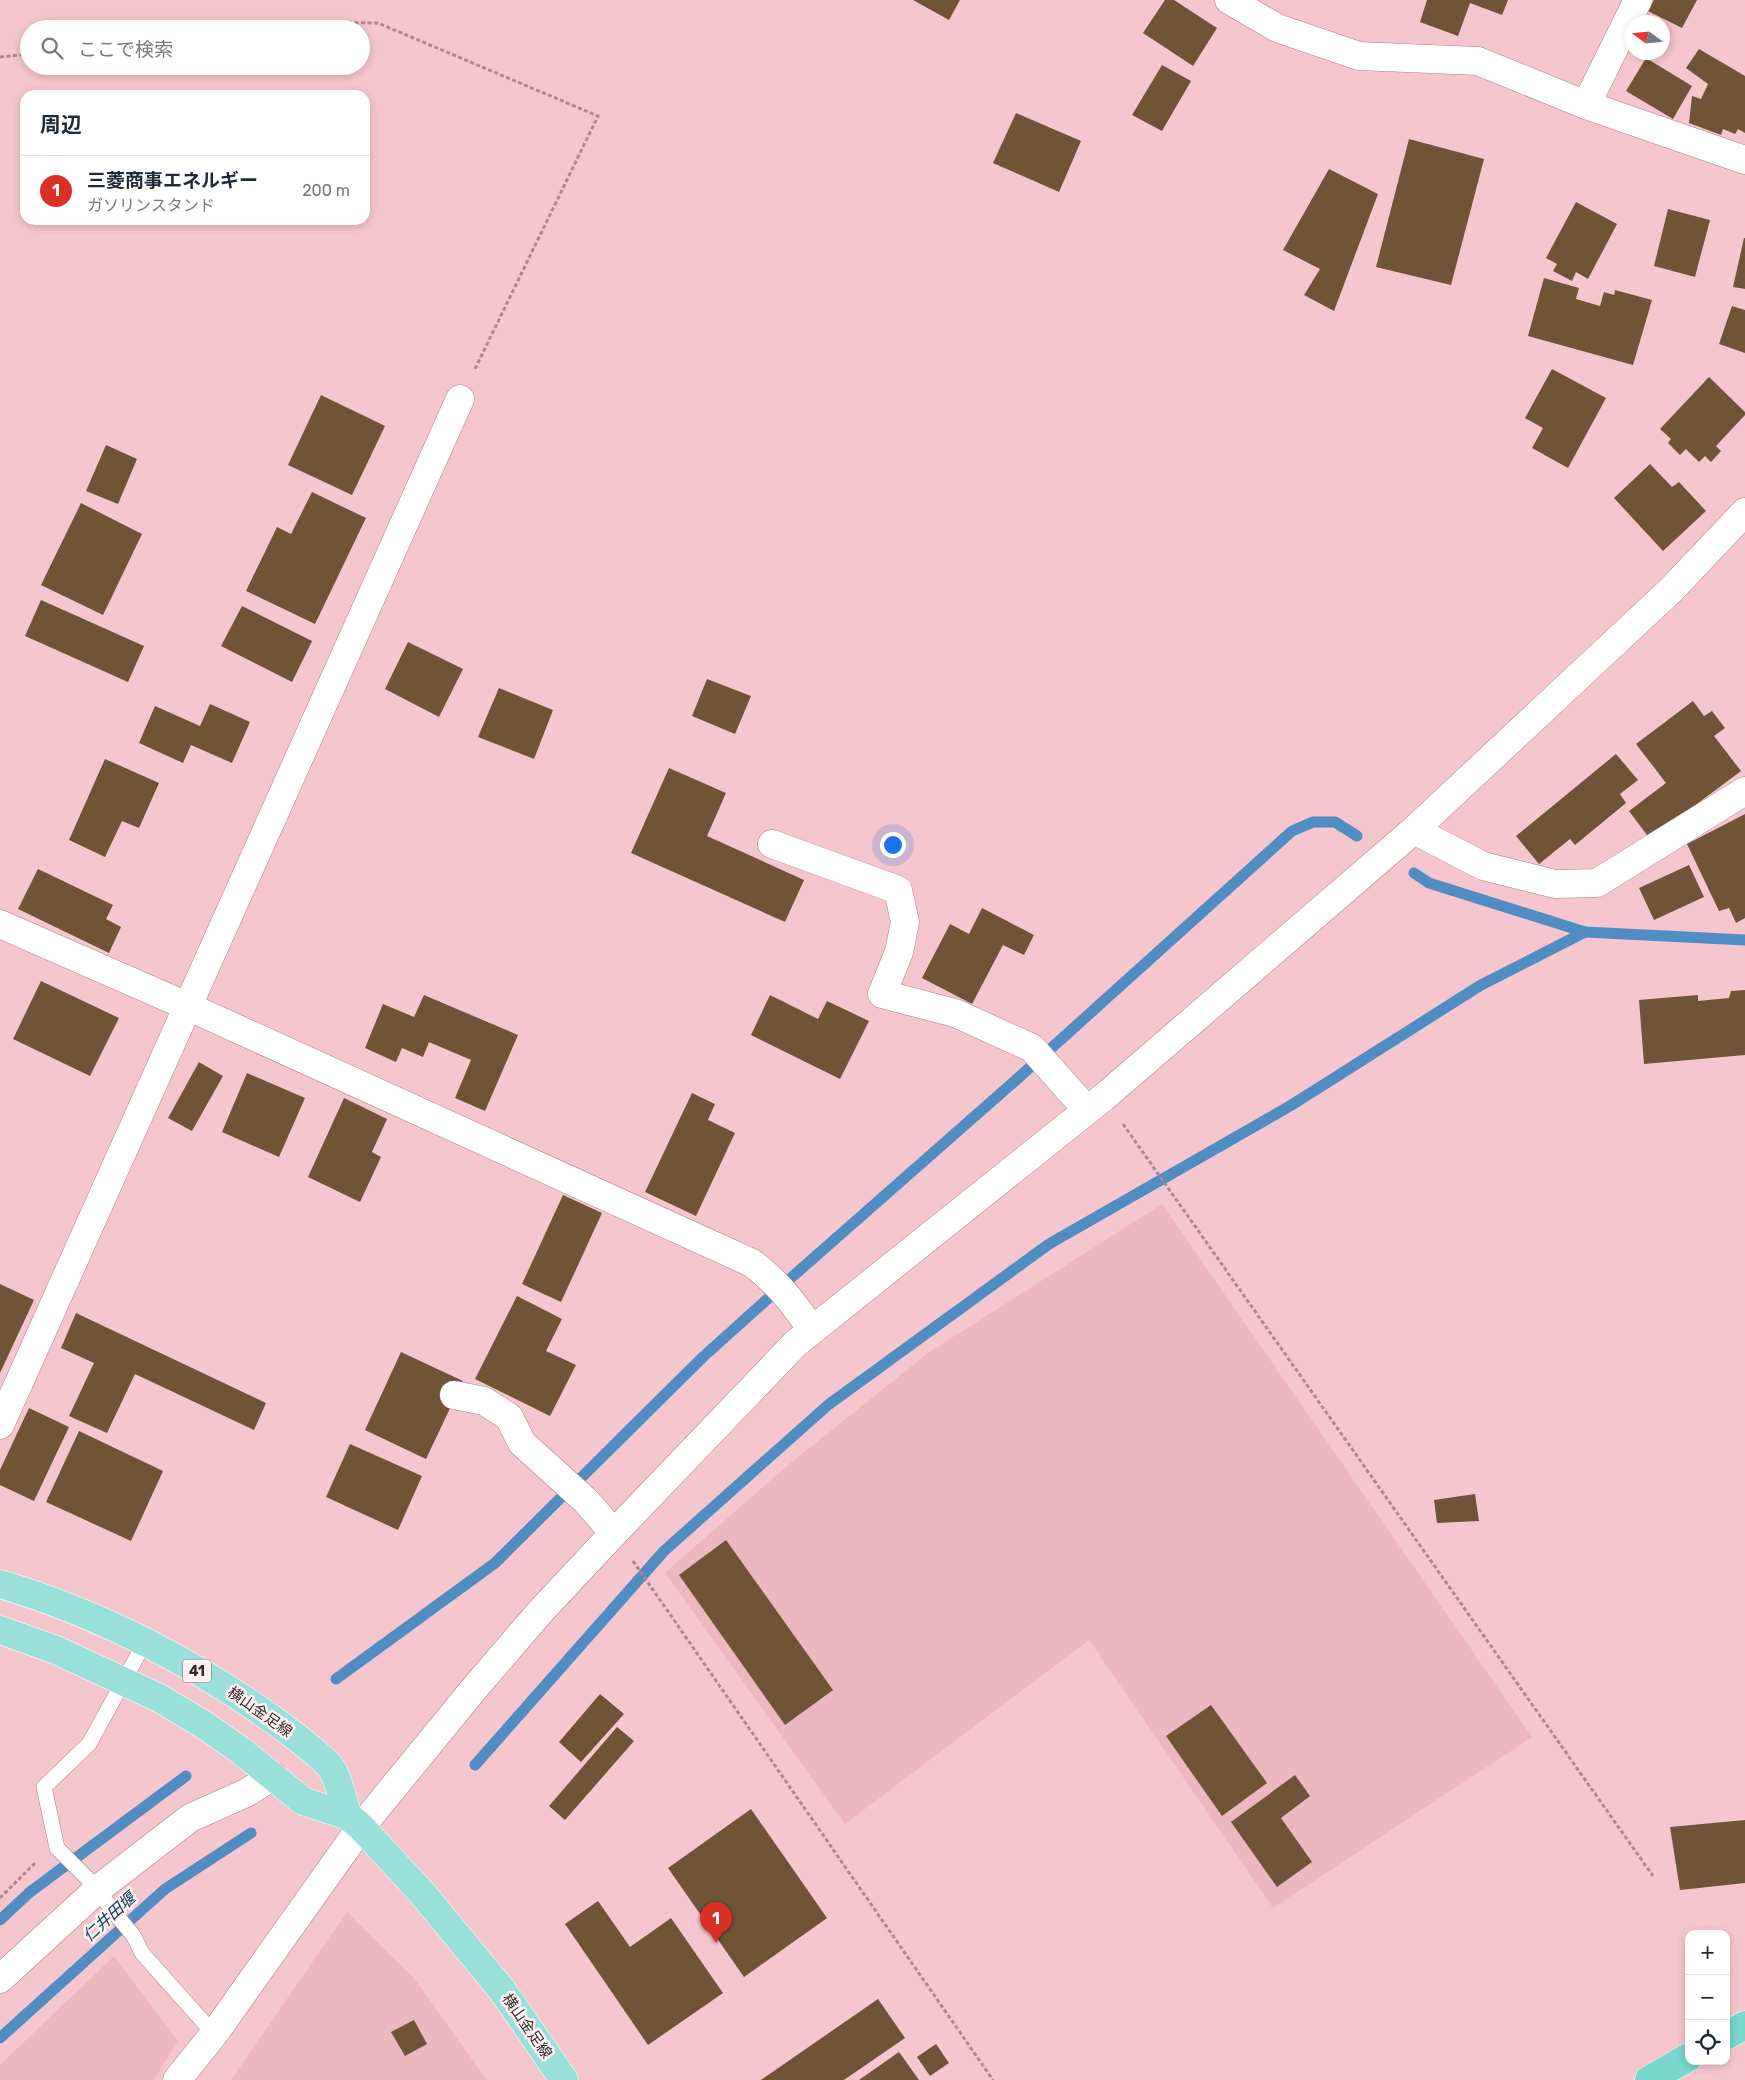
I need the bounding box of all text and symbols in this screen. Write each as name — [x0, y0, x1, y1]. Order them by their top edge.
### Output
north arrow — [1625, 15, 1670, 60]
search box — [20, 20, 370, 75]
icon: search — [38, 34, 66, 62]
text: ここで検索 — [78, 38, 173, 61]
text: 周辺 — [40, 112, 82, 137]
text: 三菱商事エネルギー — [87, 169, 258, 192]
text: 1 — [52, 181, 60, 200]
text: 200 m — [302, 181, 350, 200]
text: ガソリンスタンド — [87, 196, 215, 215]
your location — [880, 832, 906, 858]
road number: 41 — [183, 1660, 211, 1682]
street label: 横山金足線 — [224, 1683, 296, 1741]
water label: 仁井田堰 — [79, 1887, 141, 1945]
pin: 1 — [700, 1902, 732, 1943]
map controls — [1685, 1930, 1730, 2065]
button: + — [1685, 1930, 1730, 1975]
button: − — [1685, 1975, 1730, 2020]
street label: 横山金足線 — [498, 1990, 556, 2062]
button: locate — [1685, 2020, 1730, 2065]

